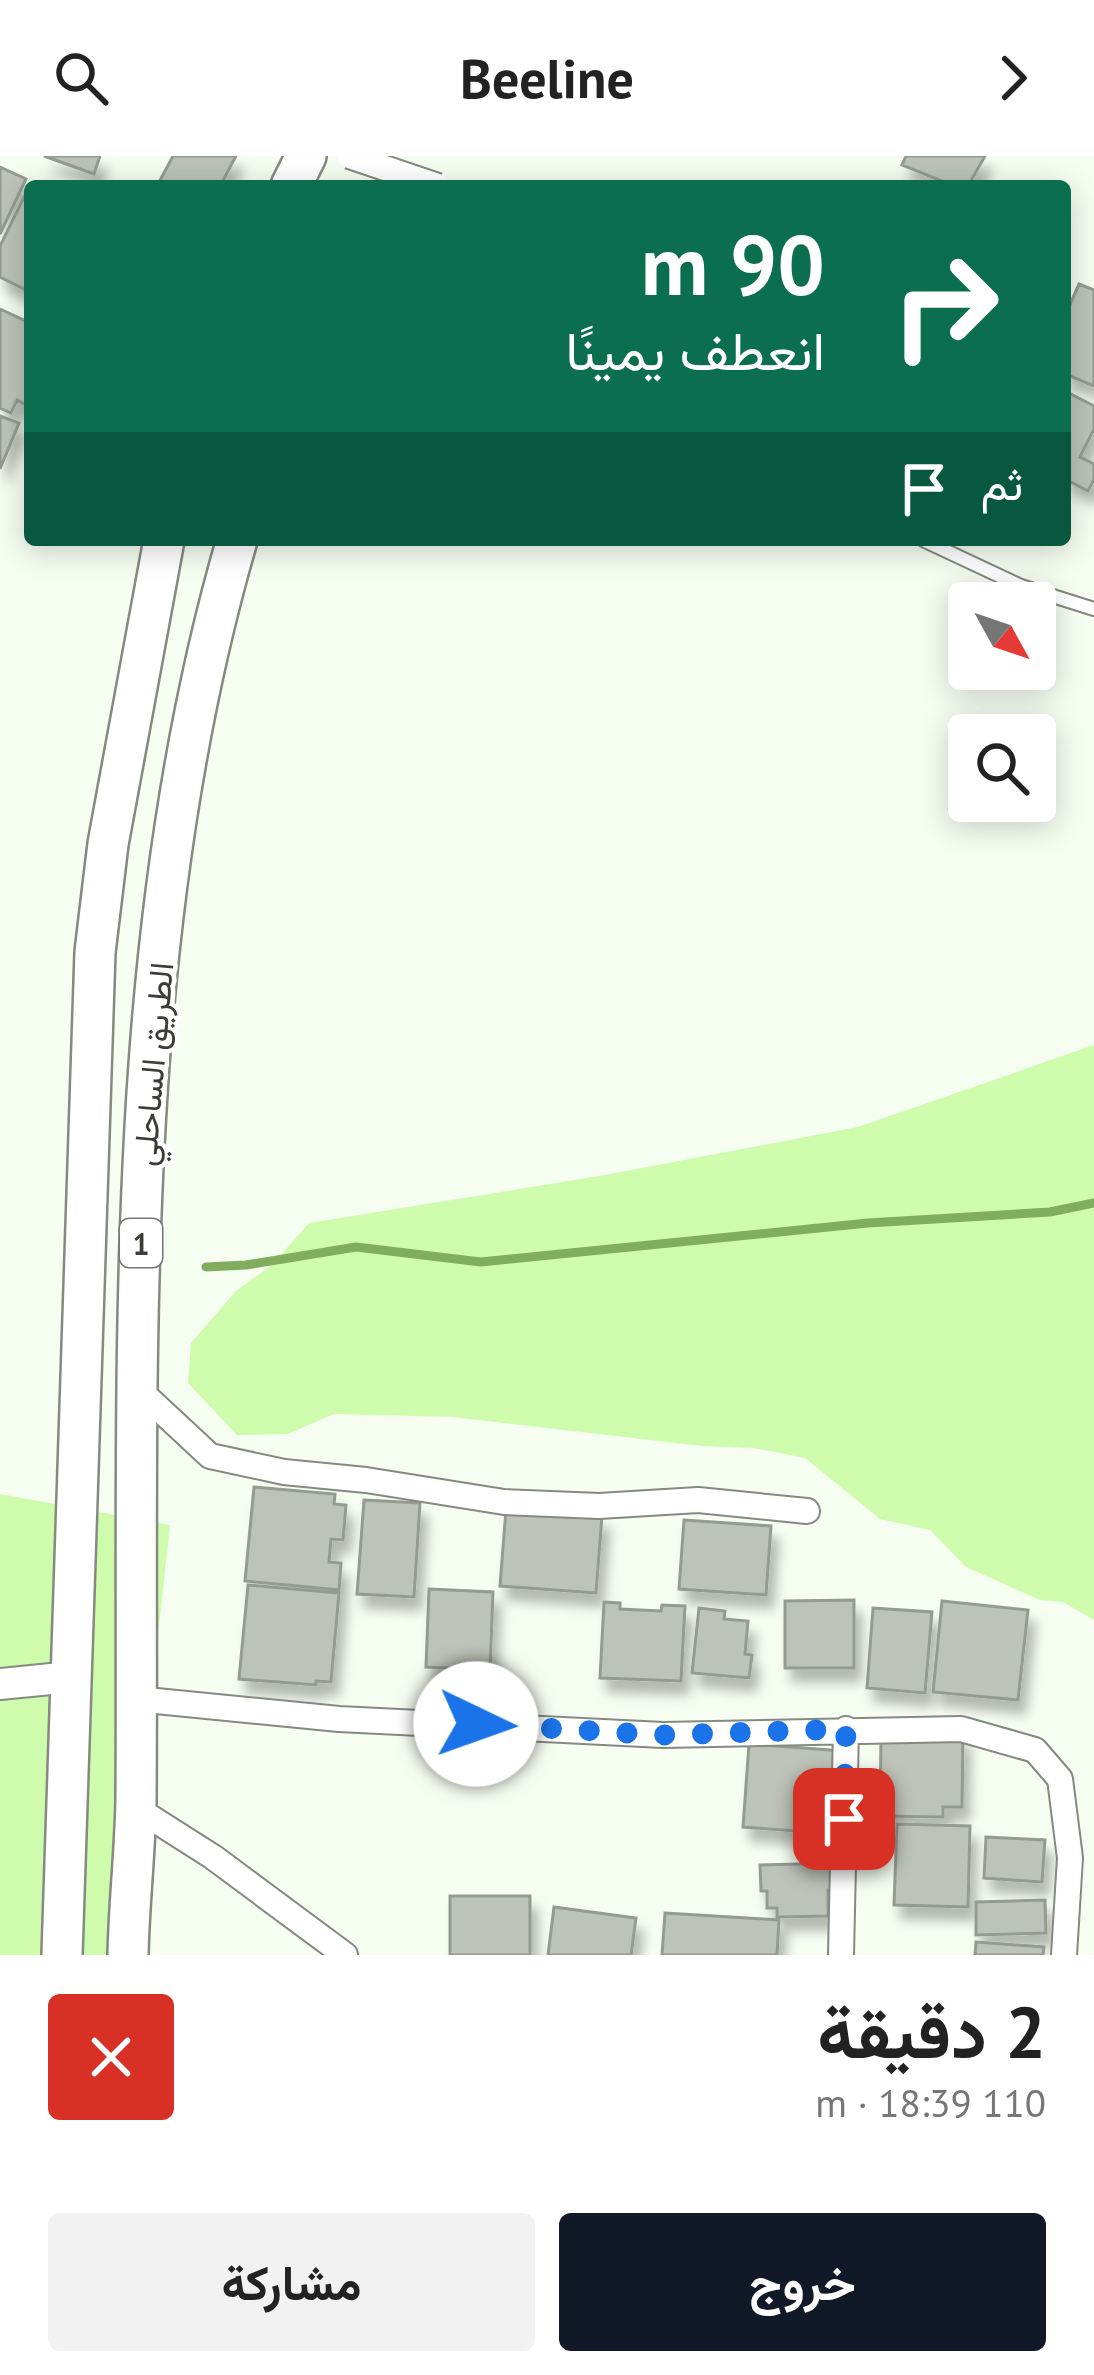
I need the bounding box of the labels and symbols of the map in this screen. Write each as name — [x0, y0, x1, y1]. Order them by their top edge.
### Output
north arrow — [948, 582, 1056, 690]
street label: الطريق الساحلي — [122, 960, 188, 1168]
road number: 1 — [120, 1219, 162, 1267]
position arrow — [413, 1661, 539, 1787]
pin — [793, 1768, 895, 1870]

